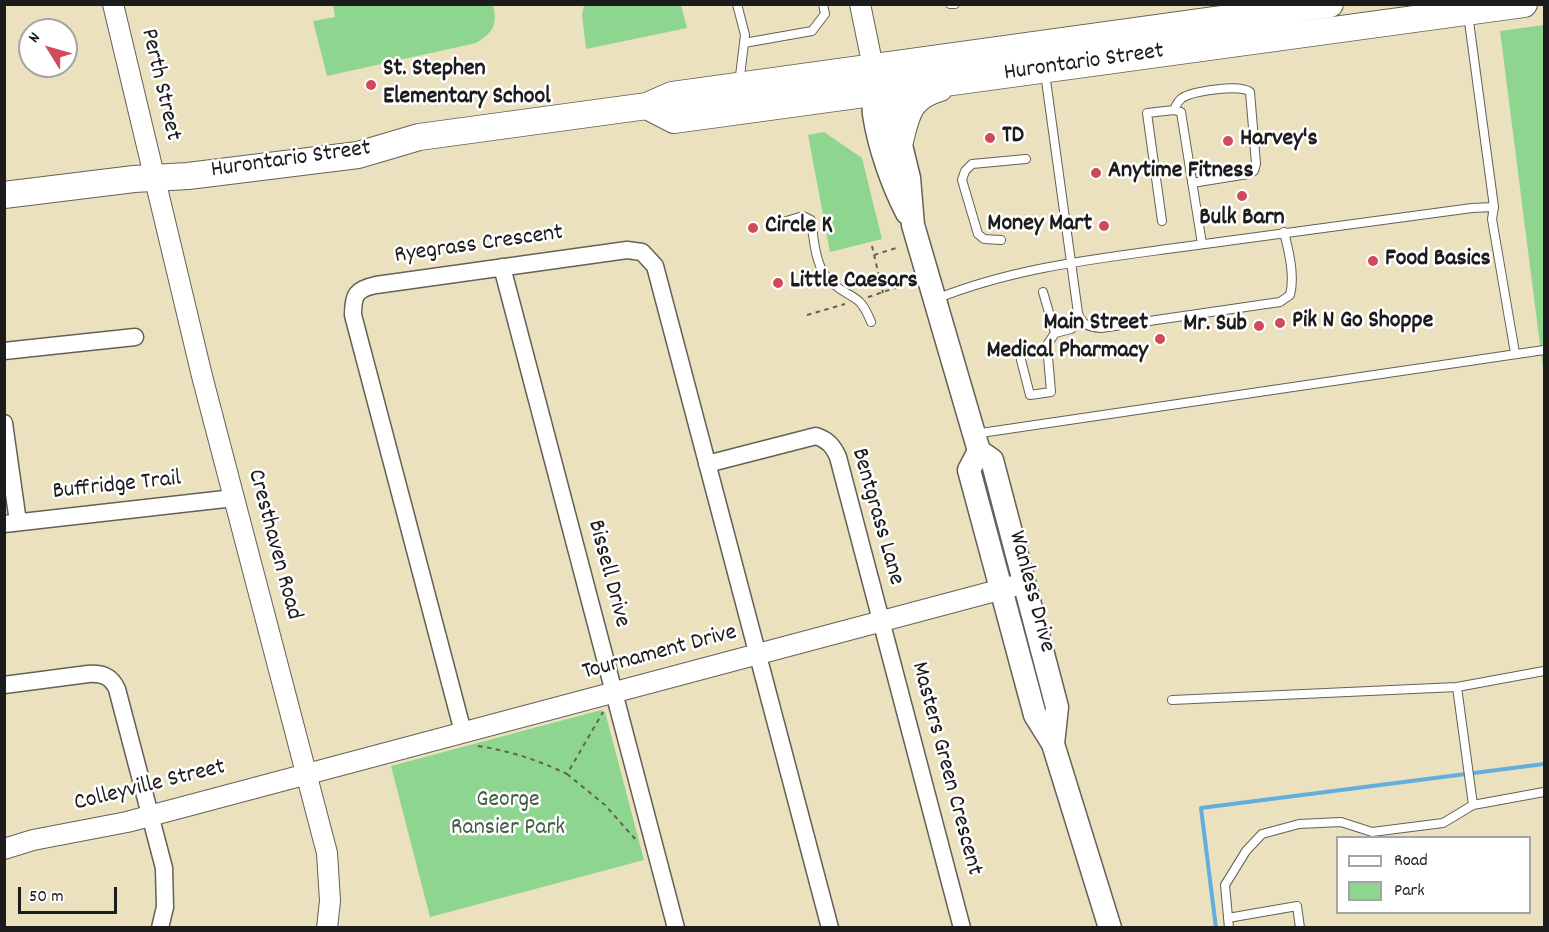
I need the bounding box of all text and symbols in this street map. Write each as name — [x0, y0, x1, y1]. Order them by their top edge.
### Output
north arrow — [18, 18, 78, 78]
street label: Perth Street — [132, 26, 186, 144]
text: N — [23, 28, 46, 48]
street label: Hurontario Street — [1002, 39, 1166, 89]
place label: St. Stephen Elementary School — [383, 57, 551, 113]
marker: St. Stephen Elementary School — [364, 78, 378, 92]
place label: TD — [1002, 124, 1024, 152]
place label: Harvey's — [1240, 127, 1318, 155]
marker: TD — [983, 131, 997, 145]
marker: Harvey's — [1221, 134, 1235, 148]
street label: Hurontario Street — [209, 136, 373, 186]
place label: Anytime Fitness — [1108, 159, 1254, 187]
marker: Anytime Fitness — [1089, 166, 1103, 180]
marker: Bulk Barn — [1235, 189, 1249, 203]
place label: Bulk Barn — [1199, 206, 1285, 234]
place label: Money Mart — [987, 212, 1092, 240]
place label: Circle K — [765, 214, 833, 242]
marker: Money Mart — [1097, 219, 1111, 233]
street label: Ryegrass Crescent — [393, 220, 565, 272]
marker: Circle K — [746, 221, 760, 235]
place label: Food Basics — [1385, 247, 1491, 275]
marker: Food Basics — [1366, 254, 1380, 268]
place label: Little Caesars — [790, 269, 918, 297]
marker: Little Caesars — [771, 276, 785, 290]
place label: Pik N Go Shoppe — [1292, 309, 1433, 337]
place label: Main Street Medical Pharmacy — [986, 311, 1148, 367]
place label: Mr. Sub — [1183, 312, 1247, 340]
marker: Pik N Go Shoppe — [1273, 316, 1287, 330]
marker: Mr. Sub — [1252, 319, 1266, 333]
marker: Main Street Medical Pharmacy — [1153, 332, 1167, 346]
street label: Bentgrass Lane — [843, 445, 909, 589]
street label: Buffridge Trail — [51, 466, 183, 508]
street label: Cresthaven Road — [239, 467, 307, 623]
street label: Bissell Drive — [579, 517, 635, 631]
street label: Wanless Drive — [1000, 528, 1060, 656]
street label: Tournament Drive — [580, 620, 740, 688]
street label: Masters Green Crescent — [903, 659, 987, 879]
street label: Colleyville Street — [72, 754, 228, 820]
park label: George Ransier Park — [451, 788, 565, 844]
legend — [1336, 836, 1531, 914]
text: Road — [1394, 849, 1428, 874]
scale bar — [21, 875, 120, 913]
text: Park — [1394, 879, 1425, 904]
text: 50 m — [29, 885, 64, 910]

